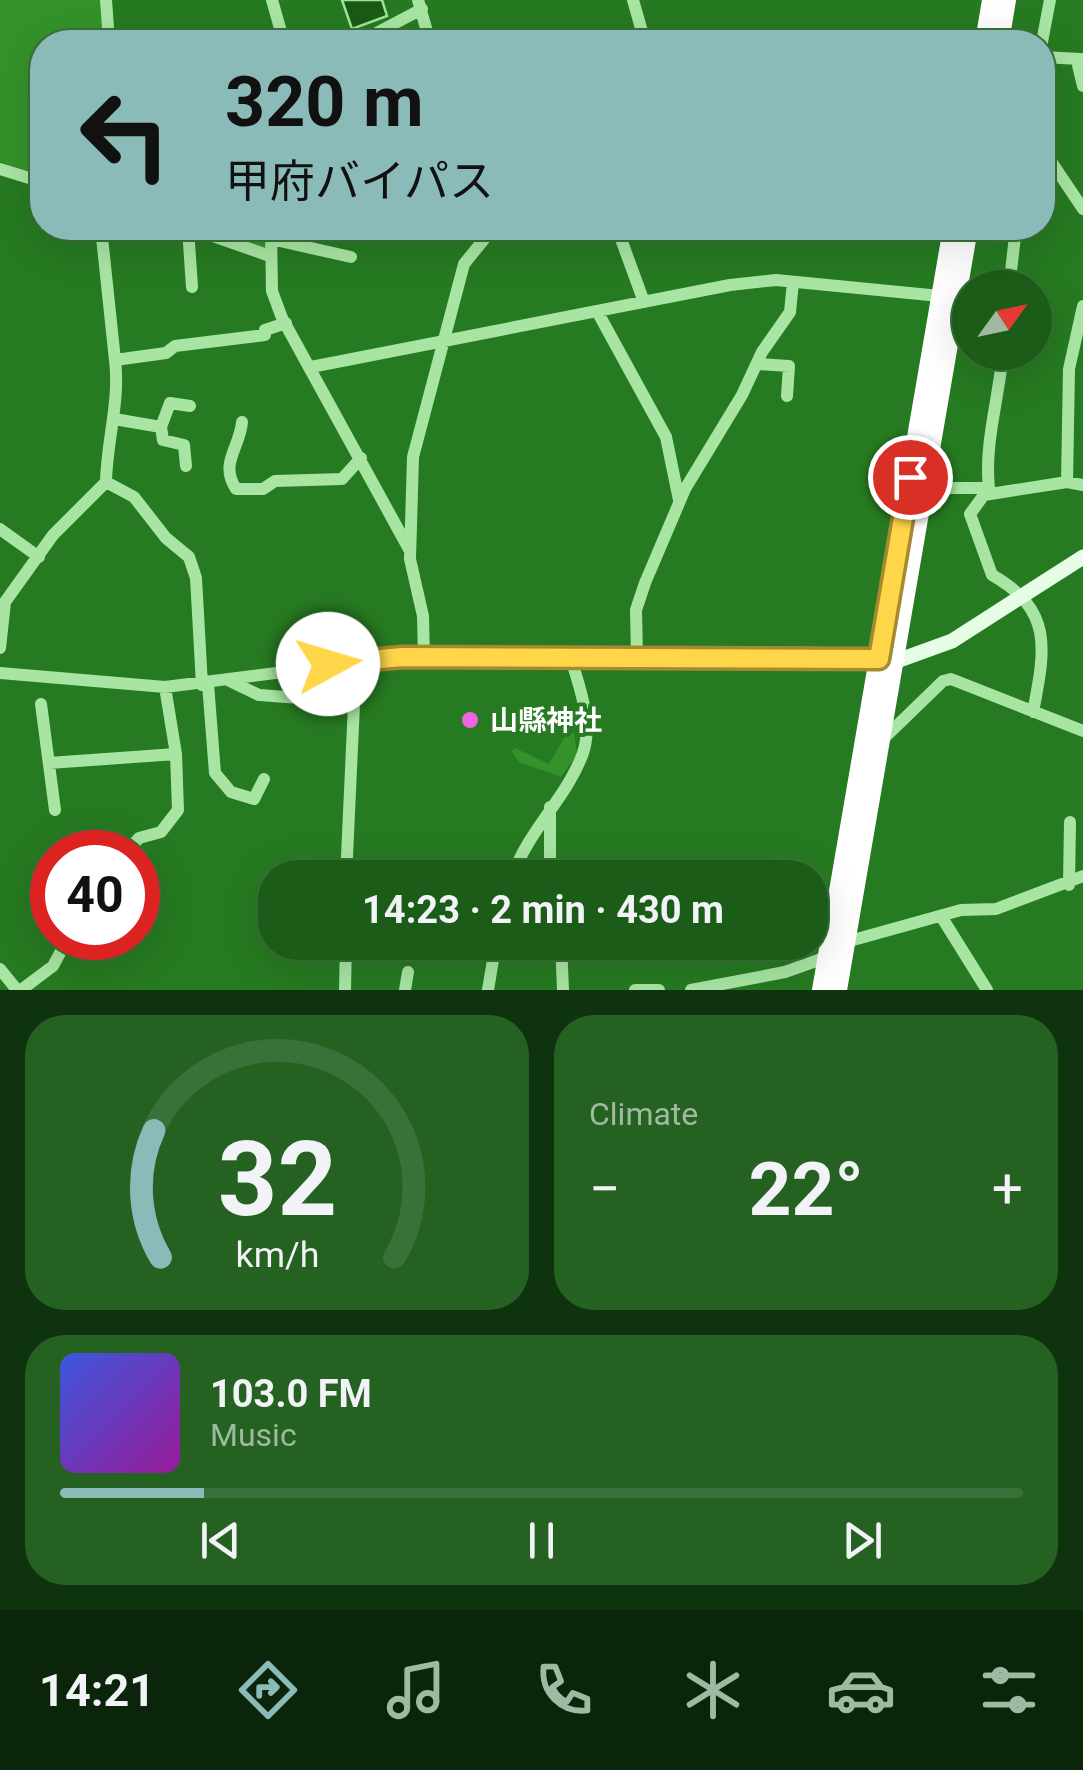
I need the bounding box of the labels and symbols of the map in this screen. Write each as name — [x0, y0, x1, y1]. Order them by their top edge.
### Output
north arrow — [952, 270, 1052, 370]
pin — [868, 435, 953, 520]
position arrow — [276, 612, 380, 716]
place label: 山縣神社 — [490, 704, 602, 737]
marker: 山縣神社 — [459, 709, 481, 731]
speed limit sign: 40 — [30, 830, 160, 960]

